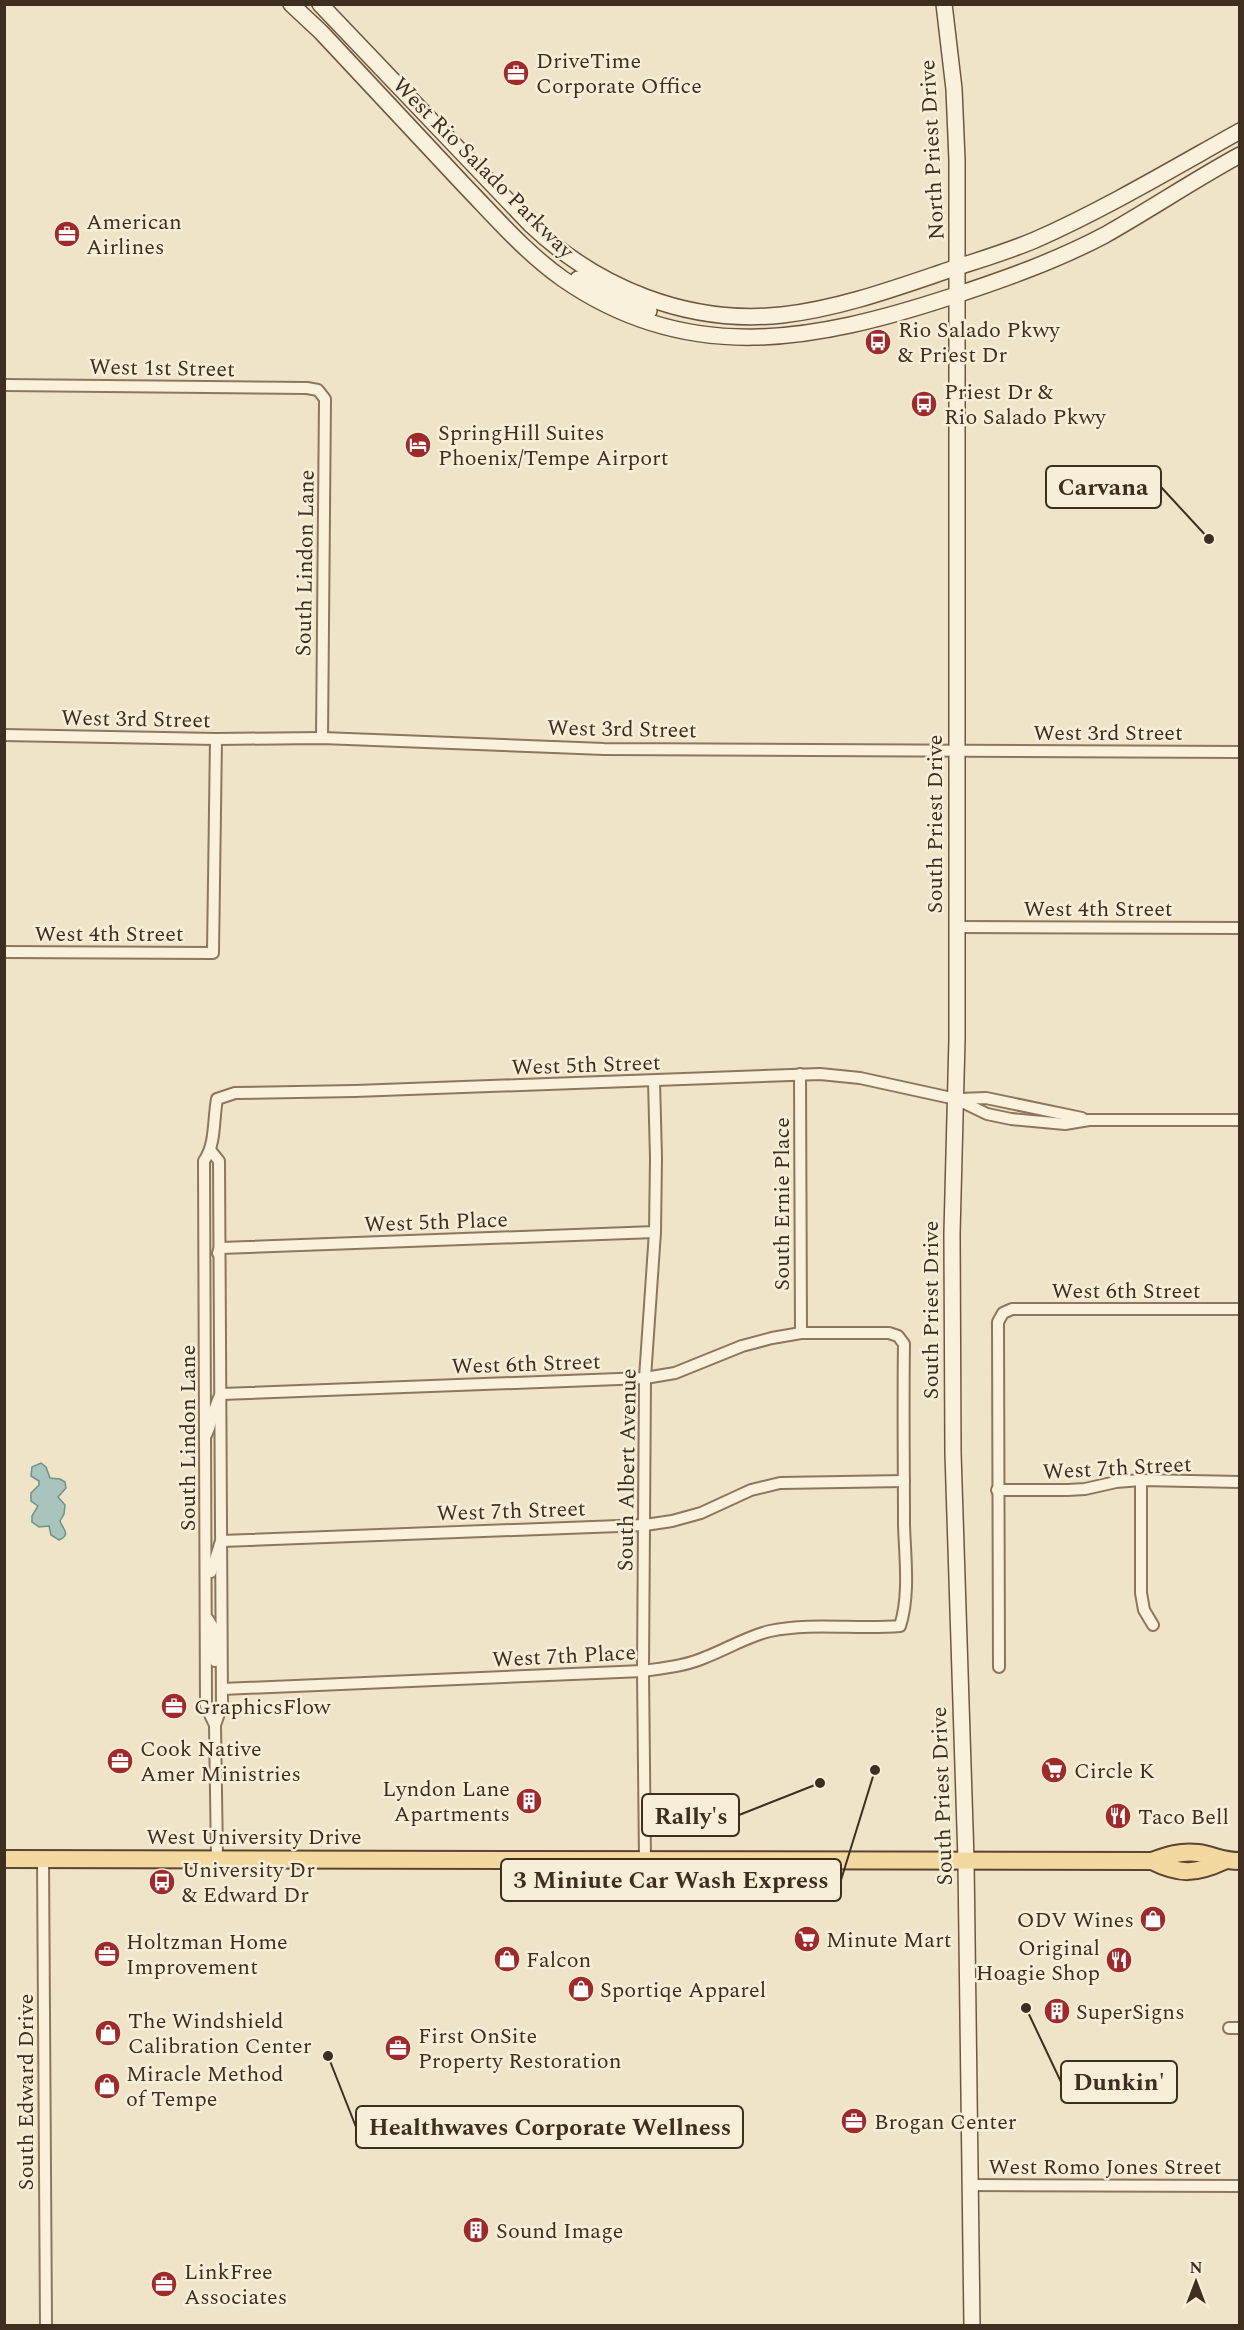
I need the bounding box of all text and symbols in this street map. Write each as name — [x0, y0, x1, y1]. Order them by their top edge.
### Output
place label: DriveTime Corporate Office — [536, 45, 702, 103]
office icon: DriveTime Corporate Office — [501, 58, 531, 88]
street label: North Priest Drive — [911, 59, 954, 241]
street label: West Rio Salado Parkway — [384, 69, 583, 268]
place label: American Airlines — [86, 206, 182, 264]
office icon: American Airlines — [52, 219, 82, 249]
place label: Rio Salado Pkwy & Priest Dr — [898, 314, 1061, 372]
bus stop icon: Rio Salado Pkwy & Priest Dr — [863, 327, 893, 357]
street label: West 1st Street — [89, 351, 235, 386]
place label: Priest Dr & Rio Salado Pkwy — [944, 376, 1107, 434]
bus stop icon: Priest Dr & Rio Salado Pkwy — [909, 389, 939, 419]
place label: SpringHill Suites Phoenix/Tempe Airport — [438, 417, 669, 475]
hotel icon: SpringHill Suites Phoenix/Tempe Airport — [403, 430, 433, 460]
callout: Carvana — [1046, 466, 1161, 508]
street label: South Lindon Lane — [287, 469, 324, 657]
text: Carvana — [1058, 470, 1149, 506]
street label: West 3rd Street — [61, 702, 211, 737]
street label: West 3rd Street — [547, 712, 697, 747]
street label: West 3rd Street — [1033, 717, 1183, 750]
street label: South Priest Drive — [919, 735, 952, 913]
street label: West 4th Street — [1023, 893, 1173, 926]
street label: West 4th Street — [34, 918, 184, 951]
street label: West 5th Street — [511, 1046, 661, 1085]
street label: South Ernie Place — [766, 1117, 799, 1291]
street label: West 5th Place — [364, 1203, 509, 1242]
street label: South Priest Drive — [915, 1221, 948, 1399]
street label: West 6th Street — [1051, 1275, 1201, 1308]
street label: South Lindon Lane — [172, 1345, 205, 1531]
street label: West 6th Street — [451, 1345, 601, 1384]
street label: South Albert Avenue — [609, 1368, 646, 1572]
street label: West 7th Street — [1042, 1448, 1193, 1489]
street label: West 7th Street — [436, 1492, 586, 1531]
street label: West 7th Place — [491, 1636, 637, 1677]
office icon: GraphicsFlow — [159, 1691, 189, 1721]
place label: GraphicsFlow — [194, 1691, 332, 1724]
street label: South Priest Drive — [923, 1706, 962, 1886]
place label: Cook Native Amer Ministries — [140, 1733, 301, 1791]
office icon: Cook Native Amer Ministries — [105, 1746, 135, 1776]
supermarket icon: Circle K — [1039, 1755, 1069, 1785]
place label: Circle K — [1074, 1755, 1155, 1788]
place label: Lyndon Lane Apartments — [382, 1773, 510, 1831]
building icon: Lyndon Lane Apartments — [514, 1786, 544, 1816]
callout: Rally's — [642, 1794, 739, 1836]
text: Rally's — [654, 1799, 728, 1835]
restaurant icon: Taco Bell — [1103, 1801, 1133, 1831]
place label: Taco Bell — [1138, 1801, 1229, 1834]
street label: West University Drive — [146, 1821, 362, 1854]
place label: University Dr & Edward Dr — [182, 1854, 315, 1912]
callout: 3 Miniute Car Wash Express — [501, 1859, 841, 1901]
text: 3 Miniute Car Wash Express — [513, 1863, 829, 1899]
bus stop icon: University Dr & Edward Dr — [147, 1867, 177, 1897]
place label: ODV Wines — [1017, 1904, 1134, 1937]
shop icon: ODV Wines — [1138, 1904, 1168, 1934]
supermarket icon: Minute Mart — [792, 1924, 822, 1954]
place label: Minute Mart — [826, 1924, 952, 1957]
place label: Holtzman Home Improvement — [126, 1926, 288, 1984]
place label: Original Hoagie Shop — [976, 1932, 1100, 1990]
office icon: Holtzman Home Improvement — [92, 1939, 122, 1969]
shop icon: Falcon — [492, 1944, 522, 1974]
place label: Falcon — [526, 1944, 591, 1977]
restaurant icon: Original Hoagie Shop — [1104, 1945, 1134, 1975]
shop icon: Sportiqe Apparel — [566, 1974, 596, 2004]
place label: Sportiqe Apparel — [600, 1974, 766, 2007]
street label: South Edward Drive — [10, 1994, 43, 2190]
building icon: SuperSigns — [1042, 1996, 1072, 2026]
place label: SuperSigns — [1076, 1996, 1185, 2029]
place label: The Windshield Calibration Center — [128, 2005, 312, 2063]
shop icon: The Windshield Calibration Center — [93, 2018, 123, 2048]
place label: First OnSite Property Restoration — [418, 2020, 621, 2078]
office icon: First OnSite Property Restoration — [383, 2033, 413, 2063]
place label: Miracle Method of Tempe — [126, 2058, 283, 2116]
callout: Dunkin' — [1061, 2061, 1177, 2103]
text: Dunkin' — [1073, 2065, 1165, 2101]
shop icon: Miracle Method of Tempe — [92, 2071, 122, 2101]
callout: Healthwaves Corporate Wellness — [356, 2106, 743, 2148]
office icon: Brogan Center — [839, 2106, 869, 2136]
place label: Brogan Center — [874, 2106, 1017, 2139]
text: Healthwaves Corporate Wellness — [369, 2110, 731, 2146]
street label: West Romo Jones Street — [988, 2151, 1222, 2184]
building icon: Sound Image — [461, 2215, 491, 2245]
place label: Sound Image — [496, 2215, 623, 2248]
north arrow — [1166, 2252, 1226, 2312]
place label: LinkFree Associates — [184, 2256, 287, 2314]
text: N — [1189, 2256, 1203, 2280]
office icon: LinkFree Associates — [149, 2269, 179, 2299]

